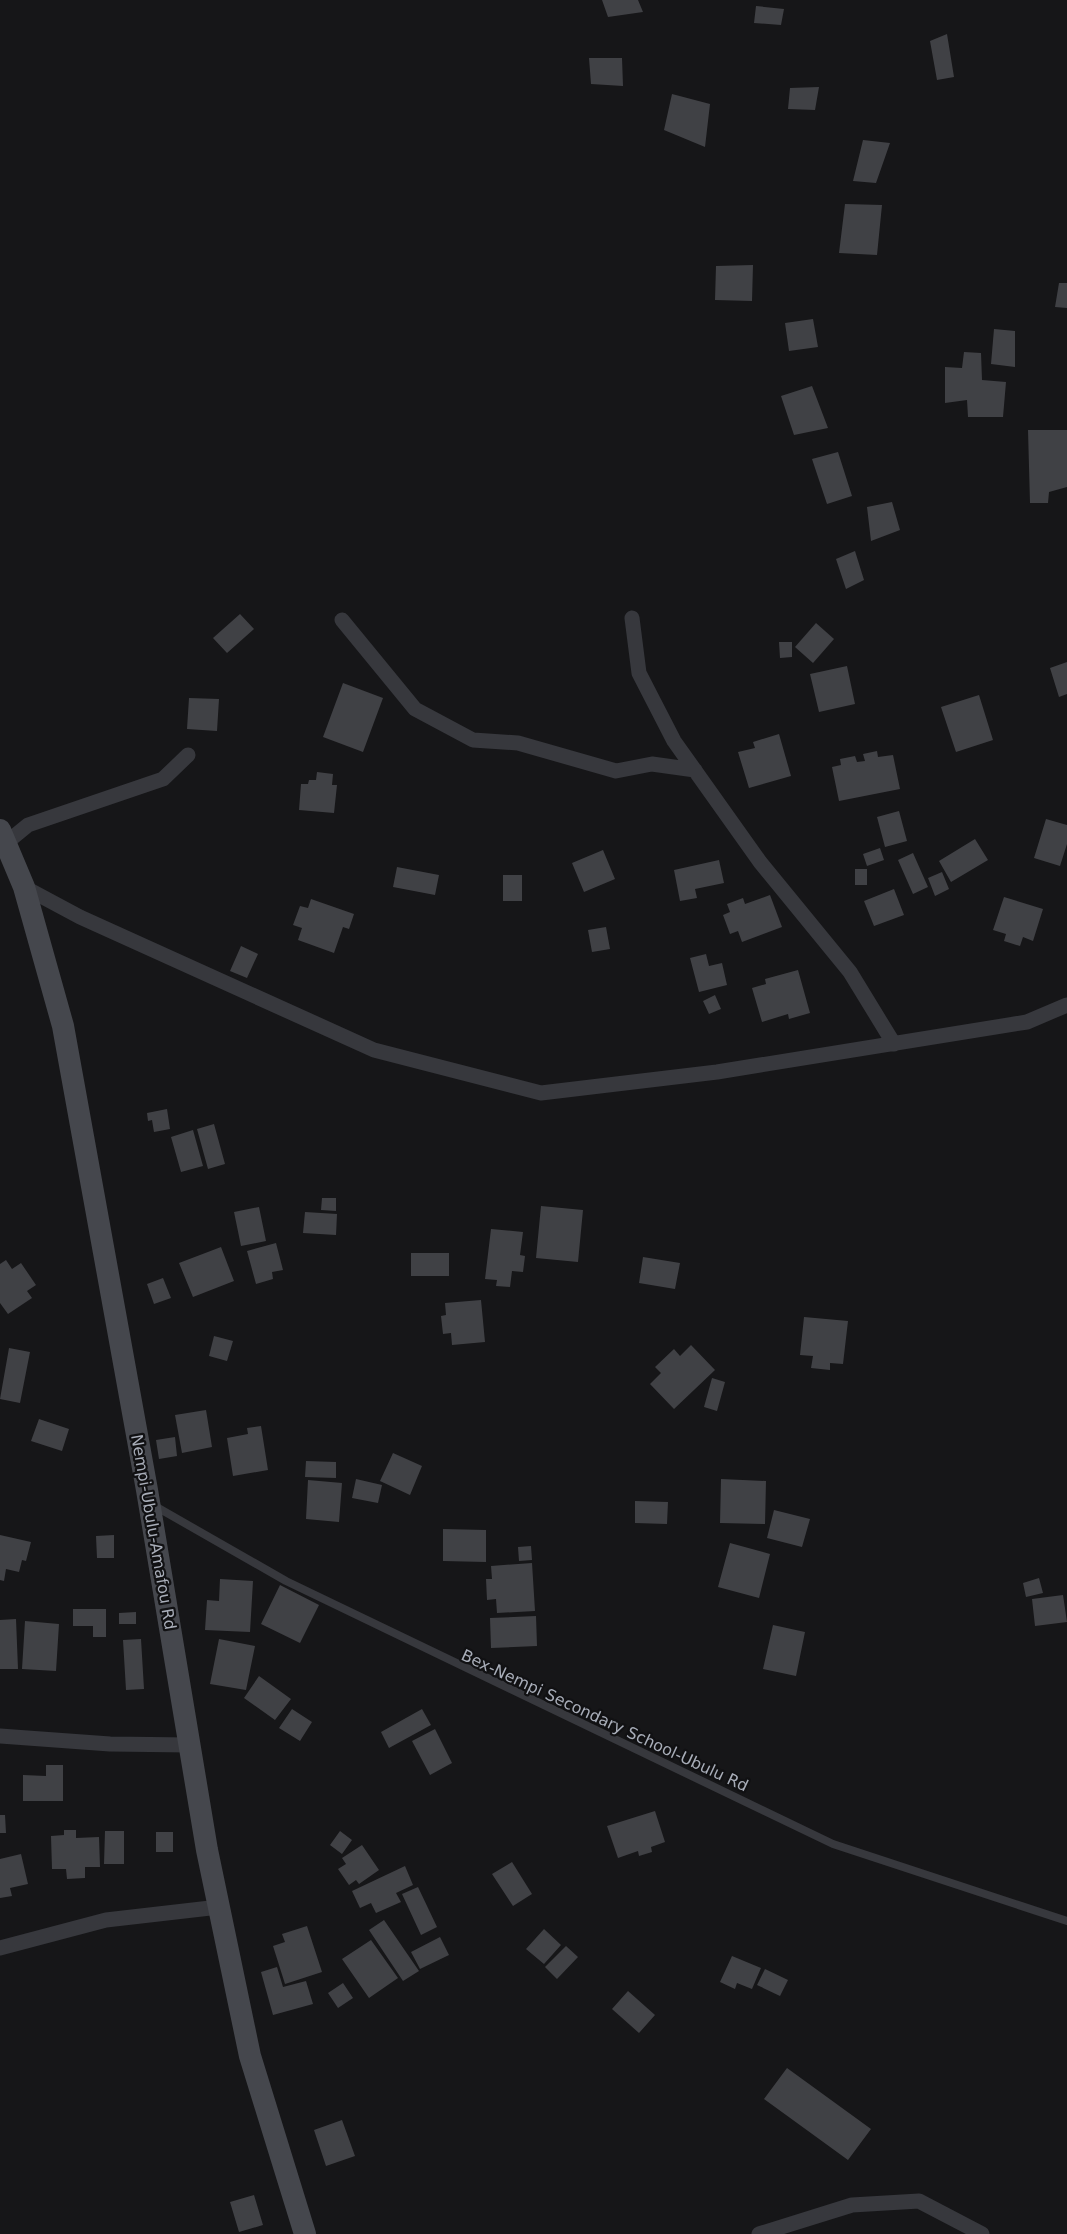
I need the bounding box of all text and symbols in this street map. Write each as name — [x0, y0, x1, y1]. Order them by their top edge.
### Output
street label: Nempi-Ubulu-Amafou Rd — [127, 1433, 180, 1631]
street label: Bex-Nempi Secondary School-Ubulu Rd — [458, 1645, 751, 1796]

